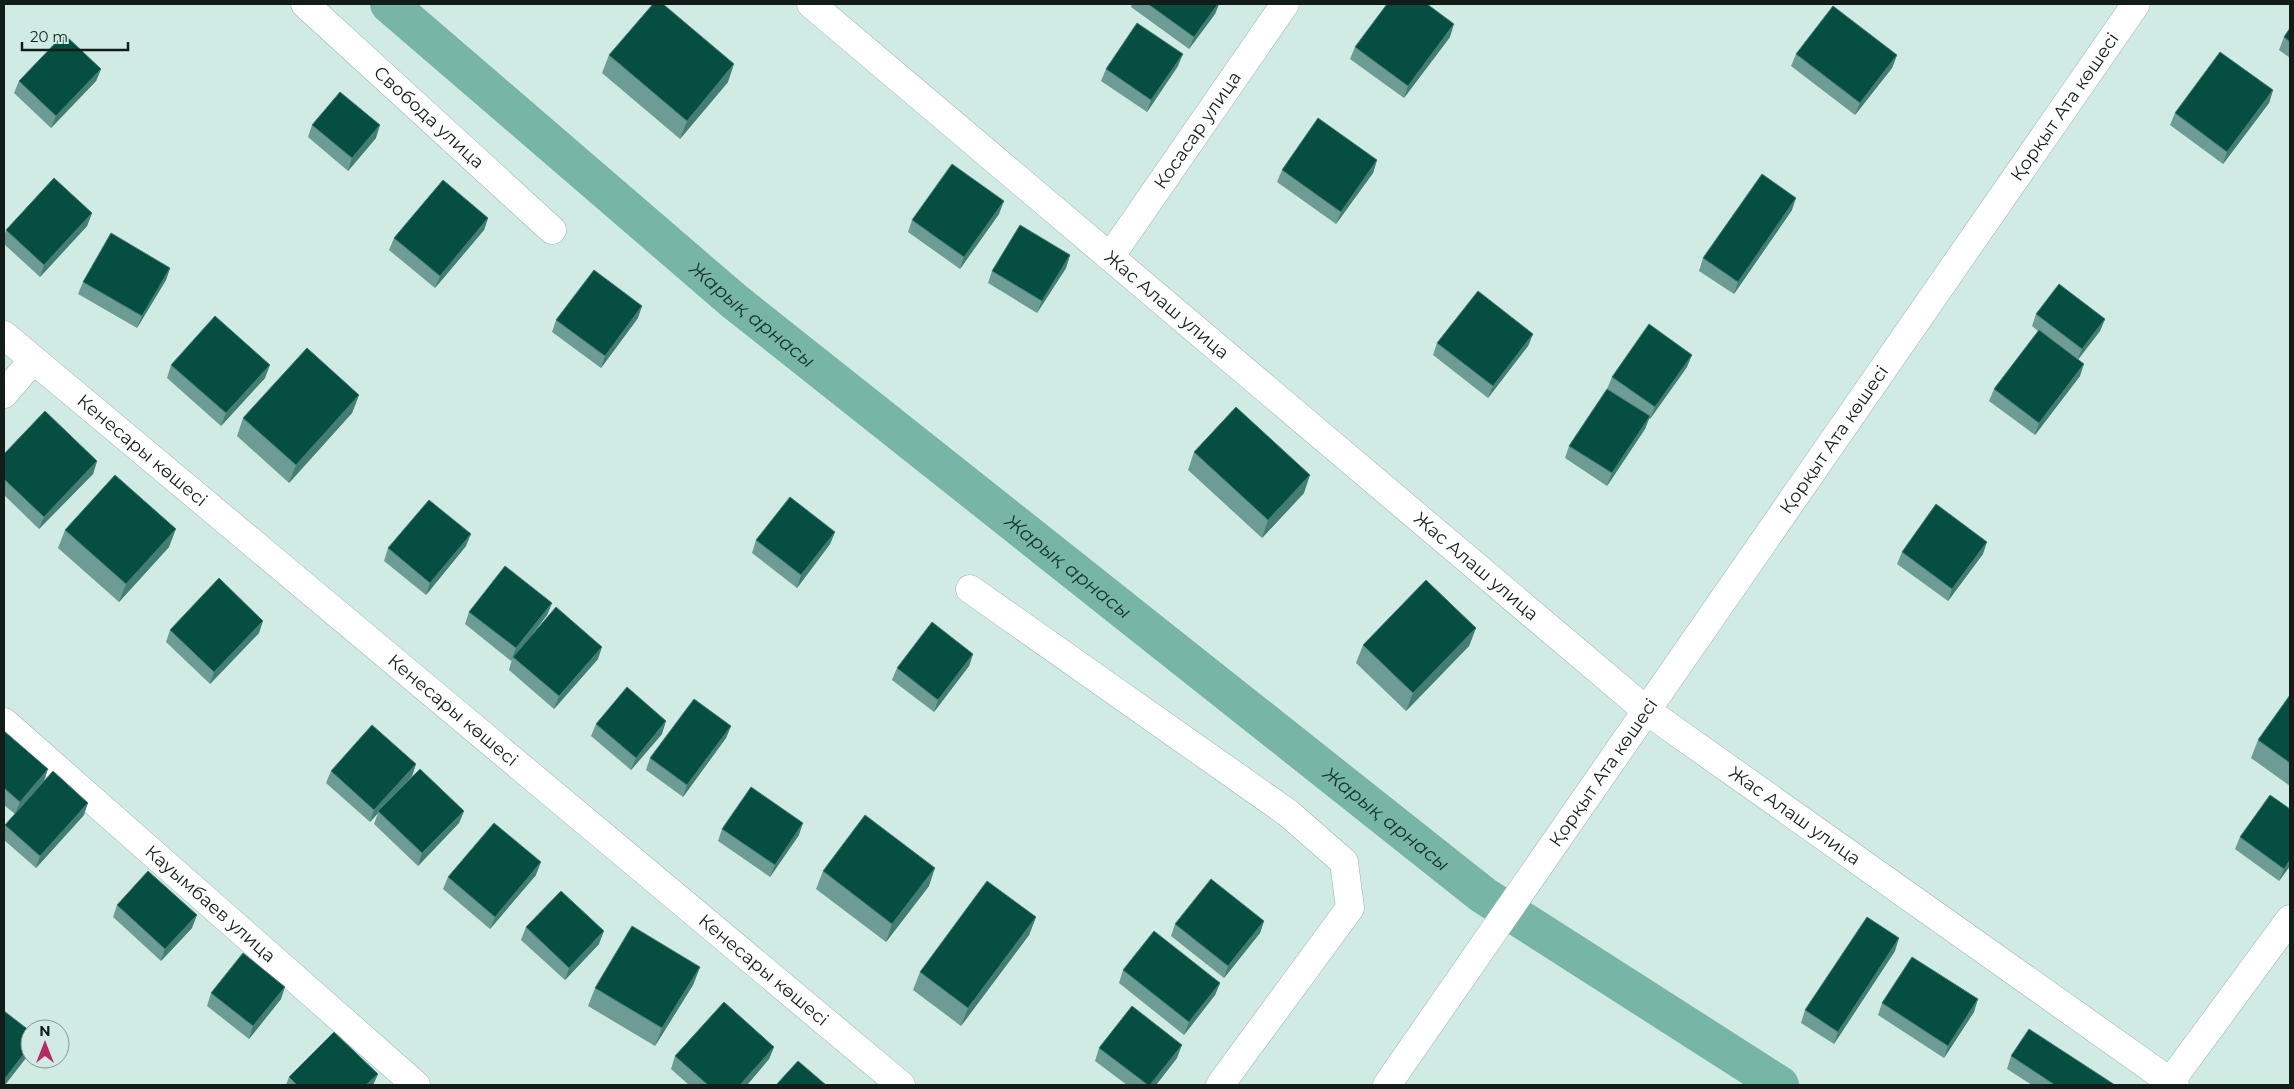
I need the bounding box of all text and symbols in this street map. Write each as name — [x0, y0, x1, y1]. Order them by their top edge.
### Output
scale bar — [22, 20, 129, 52]
text: 20 m — [30, 27, 68, 46]
street label: Қорқыт Ата көшесі — [2006, 28, 2124, 185]
street label: Свобода улица — [369, 61, 489, 173]
street label: Косасар улица — [1149, 67, 1246, 193]
street label: Жас Алаш улица — [1100, 246, 1234, 364]
water label: Жарық арнасы — [684, 256, 819, 373]
street label: Қорқыт Ата көшесі — [1775, 361, 1893, 518]
street label: Кенесары көшесі — [73, 390, 212, 511]
street label: Жас Алаш улица — [1409, 508, 1543, 625]
water label: Жарық арнасы — [1000, 509, 1136, 624]
street label: Кенесары көшесі — [383, 650, 522, 771]
street label: Қорқыт Ата көшесі — [1544, 694, 1662, 851]
water label: Жарық арнасы — [1318, 761, 1454, 876]
street label: Жас Алаш улица — [1725, 762, 1865, 870]
street label: Кауымбаев улица — [141, 840, 280, 967]
street label: Кенесары көшесі — [694, 909, 833, 1031]
north arrow — [20, 1019, 70, 1069]
text: N — [39, 1022, 51, 1040]

